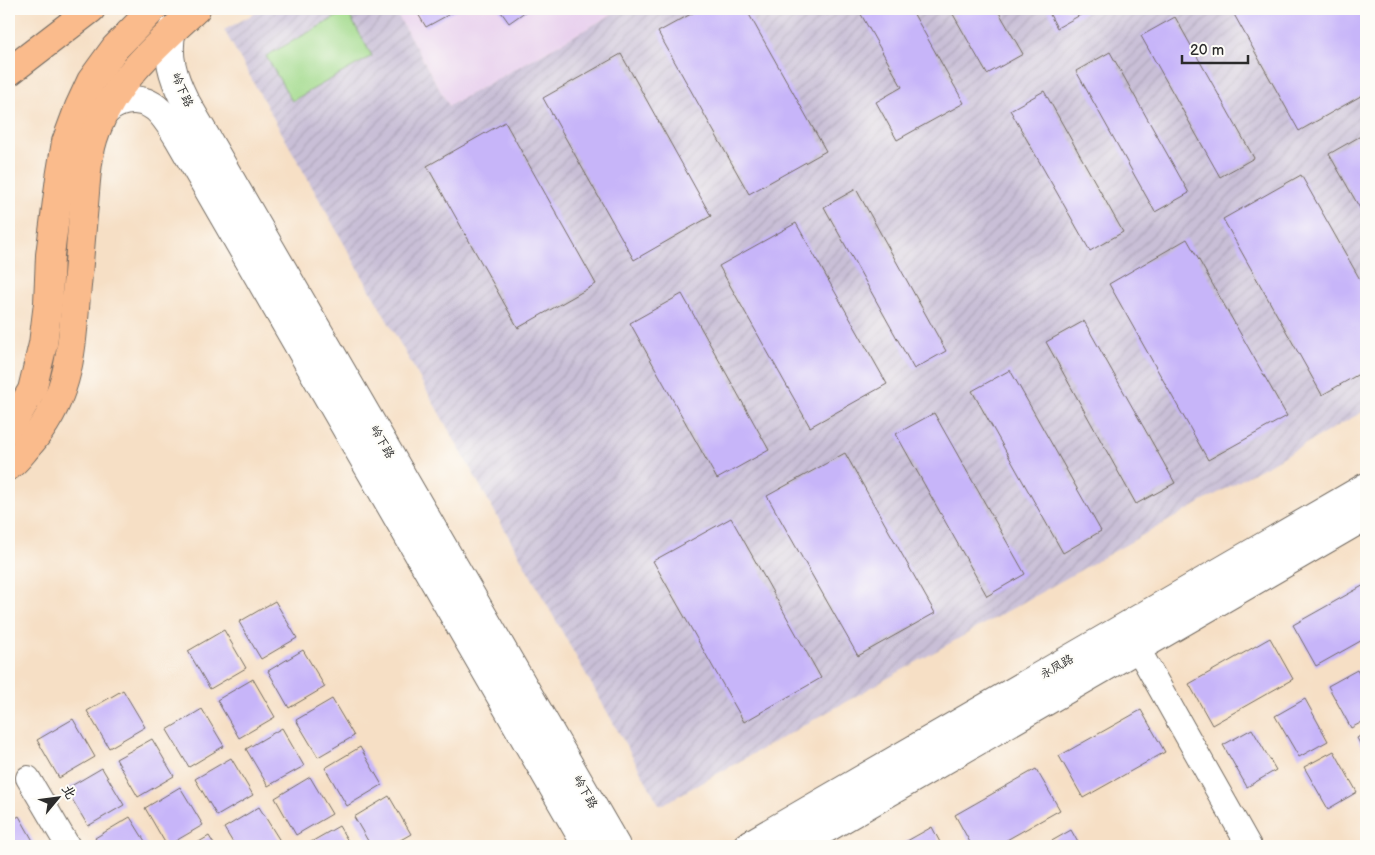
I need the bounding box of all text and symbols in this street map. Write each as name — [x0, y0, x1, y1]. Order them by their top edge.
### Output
scale bar — [1182, 32, 1249, 64]
text: 20 m — [1190, 41, 1224, 60]
street label: 岭下路 — [168, 70, 196, 110]
street label: 岭下路 — [367, 423, 397, 461]
street label: 永凤路 — [1038, 652, 1076, 682]
north arrow — [32, 772, 82, 822]
street label: 岭下路 — [570, 773, 600, 811]
text: 北 — [58, 782, 80, 802]

